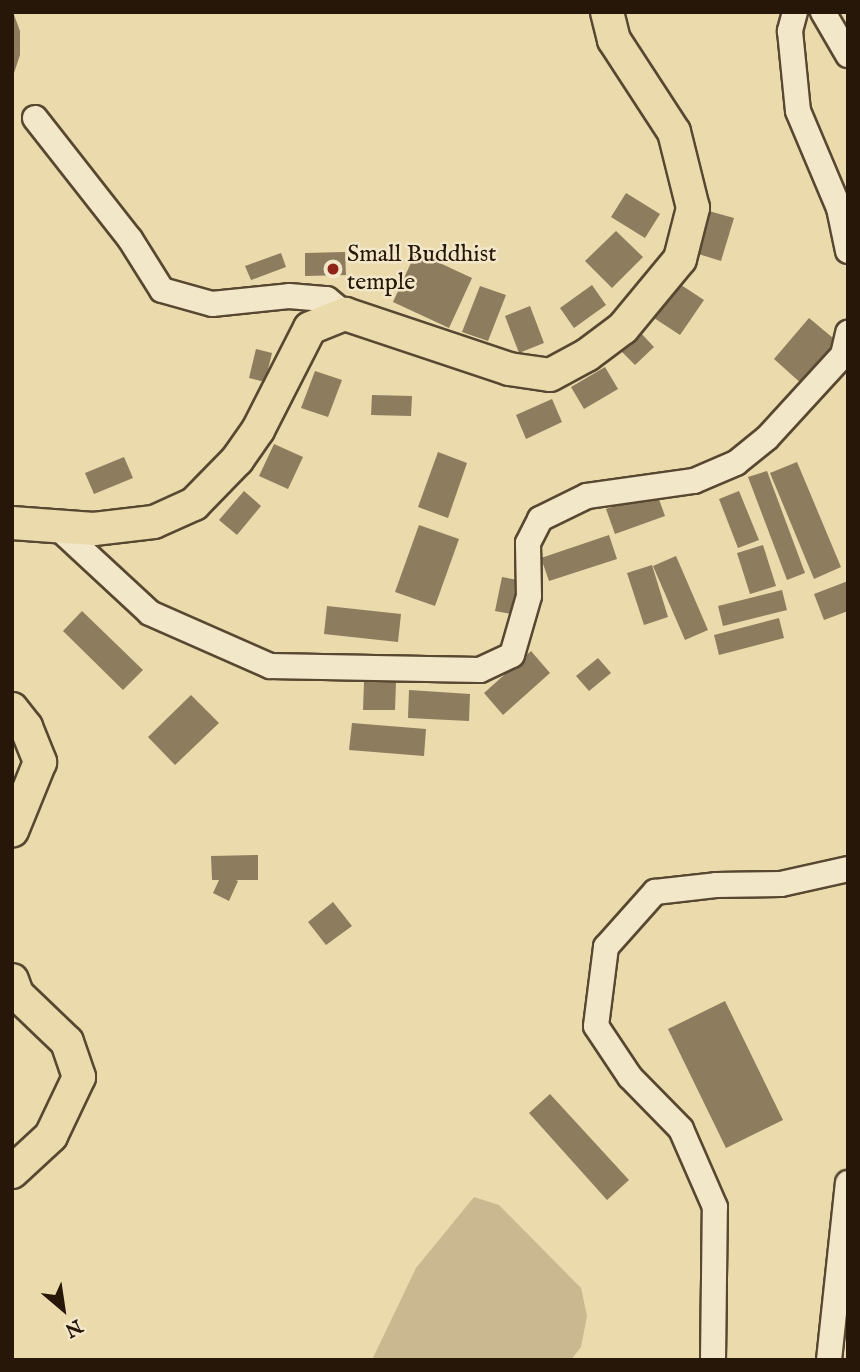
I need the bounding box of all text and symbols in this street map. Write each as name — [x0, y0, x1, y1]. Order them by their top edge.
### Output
place label: Small Buddhist temple — [347, 241, 496, 297]
marker: Small Buddhist temple — [325, 261, 341, 277]
north arrow — [28, 1274, 98, 1344]
text: N — [60, 1313, 86, 1342]

